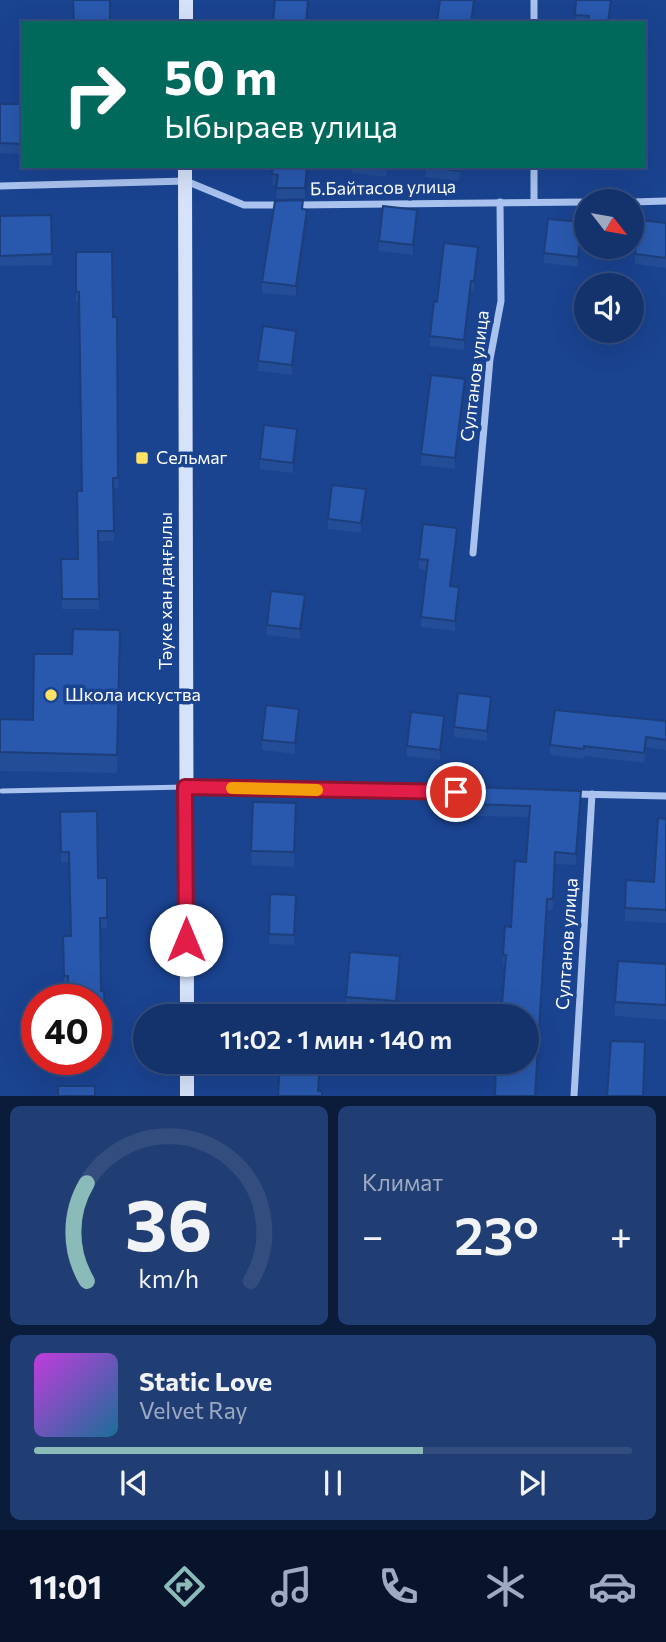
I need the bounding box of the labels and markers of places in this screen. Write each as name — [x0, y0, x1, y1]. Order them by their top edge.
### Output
place label: Сельмаг — [156, 446, 228, 468]
marker: Сельмаг — [134, 450, 150, 466]
place label: Школа искуства — [65, 683, 201, 705]
marker: Школа искуства — [43, 687, 59, 703]
pin — [426, 762, 486, 822]

